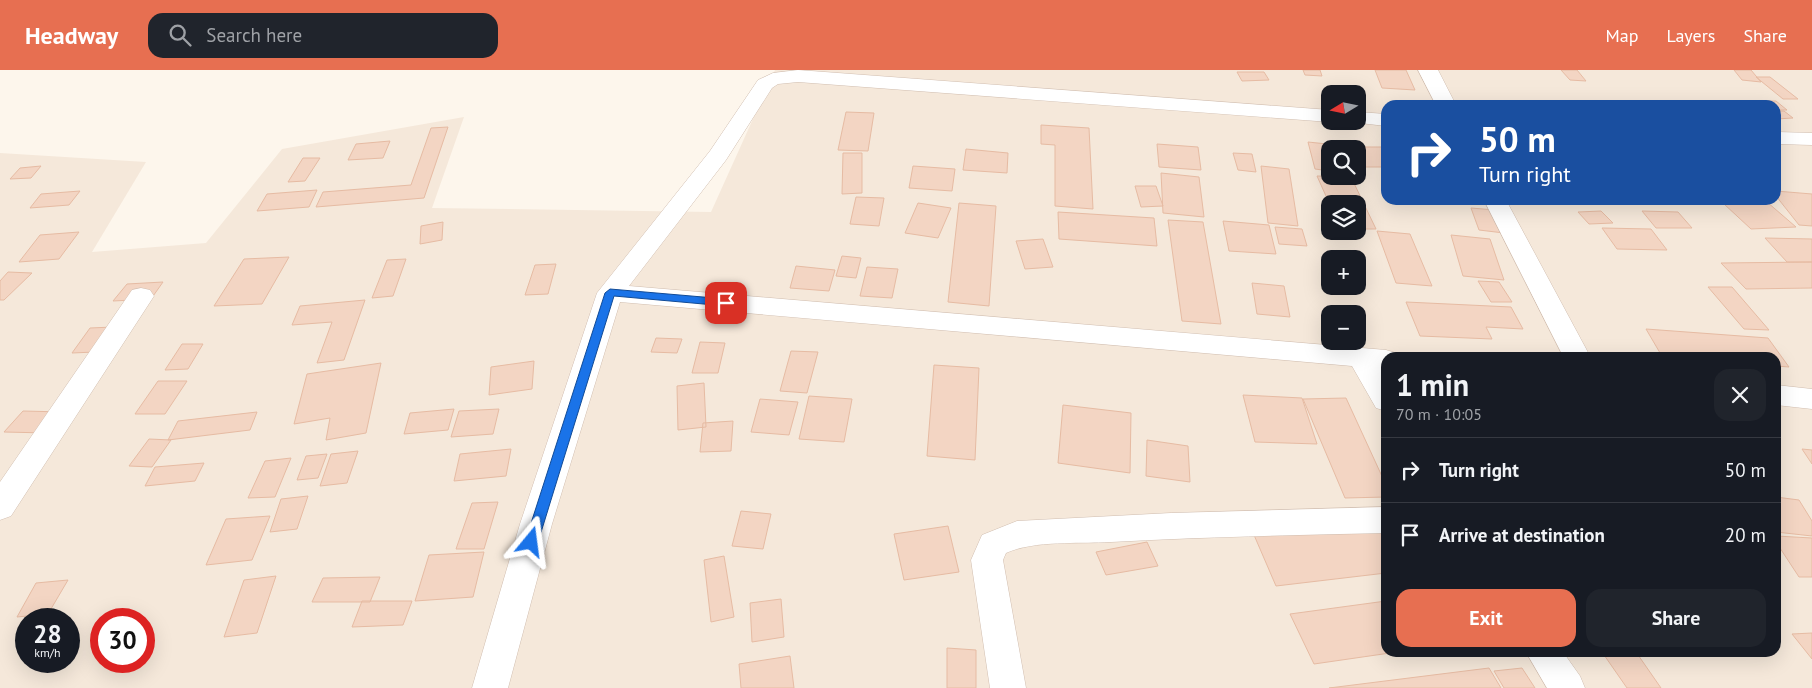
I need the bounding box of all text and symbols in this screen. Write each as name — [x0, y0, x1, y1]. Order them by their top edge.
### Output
search box — [148, 13, 498, 58]
text: Headway — [25, 20, 118, 51]
icon: search — [166, 21, 194, 49]
text: Search here — [206, 23, 302, 47]
text: Map — [1606, 24, 1638, 47]
text: Layers — [1666, 24, 1715, 47]
text: Share — [1743, 24, 1787, 47]
north arrow — [1321, 85, 1366, 130]
map controls — [1321, 85, 1366, 350]
text: 50 m — [1479, 116, 1556, 162]
icon: right — [1396, 120, 1461, 185]
button: search — [1321, 140, 1366, 185]
text: Turn right — [1479, 160, 1571, 188]
button: layers — [1321, 195, 1366, 240]
button: + — [1321, 250, 1366, 295]
pin — [705, 282, 747, 324]
icon: arrive — [712, 289, 740, 317]
button: − — [1321, 305, 1366, 350]
text: 1 min — [1396, 365, 1469, 404]
button: close — [1714, 369, 1766, 421]
text: 70 m · 10:05 — [1396, 404, 1482, 424]
icon: right — [1396, 456, 1424, 484]
text: Turn right — [1439, 458, 1519, 482]
text: 50 m — [1725, 458, 1766, 482]
position arrow — [504, 515, 556, 567]
icon: arrive — [1396, 521, 1424, 549]
text: Arrive at destination — [1439, 523, 1605, 547]
text: 20 m — [1725, 523, 1766, 547]
button: Exit — [1396, 589, 1576, 647]
button: Share — [1586, 589, 1766, 647]
speed limit sign: 30 — [90, 608, 155, 673]
text: 28 — [33, 618, 62, 650]
text: km/h — [34, 645, 61, 660]

